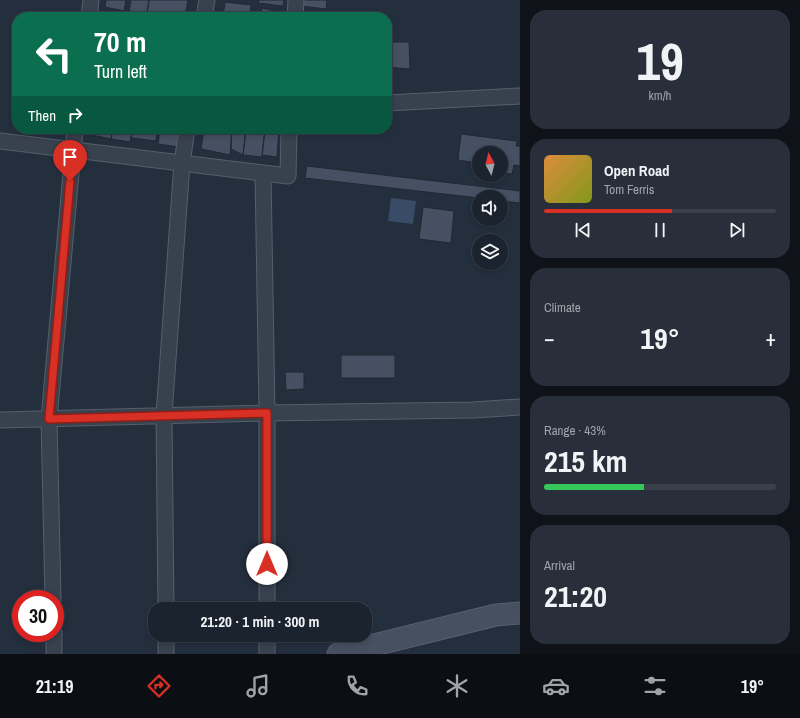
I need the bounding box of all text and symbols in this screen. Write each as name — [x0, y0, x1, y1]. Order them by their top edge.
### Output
text: 70 m — [94, 23, 146, 61]
text: 19 — [636, 26, 684, 96]
icon: left — [28, 28, 80, 80]
text: Turn left — [94, 59, 147, 84]
text: km/h — [648, 87, 672, 104]
icon: right — [64, 104, 86, 126]
text: Then — [28, 105, 56, 126]
pin — [53, 140, 87, 181]
icon: arrive — [59, 146, 81, 168]
north arrow — [472, 146, 508, 182]
map controls — [472, 146, 508, 270]
text: Open Road — [604, 160, 670, 181]
text: Tom Ferris — [604, 181, 654, 198]
button: sound — [472, 190, 508, 226]
icon: previous — [572, 219, 594, 241]
icon: pause — [649, 219, 671, 241]
icon: next — [726, 219, 748, 241]
button: layers — [472, 234, 508, 270]
text: Climate — [544, 299, 581, 316]
text: 19° — [640, 318, 680, 358]
text: − — [544, 323, 555, 353]
text: + — [765, 323, 776, 353]
text: Range · 43% — [544, 422, 606, 439]
text: 215 km — [544, 441, 627, 481]
position arrow — [246, 543, 288, 585]
text: Arrival — [544, 557, 575, 574]
text: 21:20 — [544, 576, 607, 616]
speed limit sign: 30 — [12, 590, 64, 642]
text: 21:20 · 1 min · 300 m — [201, 611, 319, 632]
icon: directions — [145, 672, 173, 700]
icon: music — [244, 672, 272, 700]
icon: phone — [343, 672, 371, 700]
icon: climate — [443, 672, 471, 700]
icon: car — [542, 672, 570, 700]
icon: filters — [641, 672, 669, 700]
text: 21:19 — [36, 674, 73, 699]
text: 19° — [741, 674, 764, 699]

